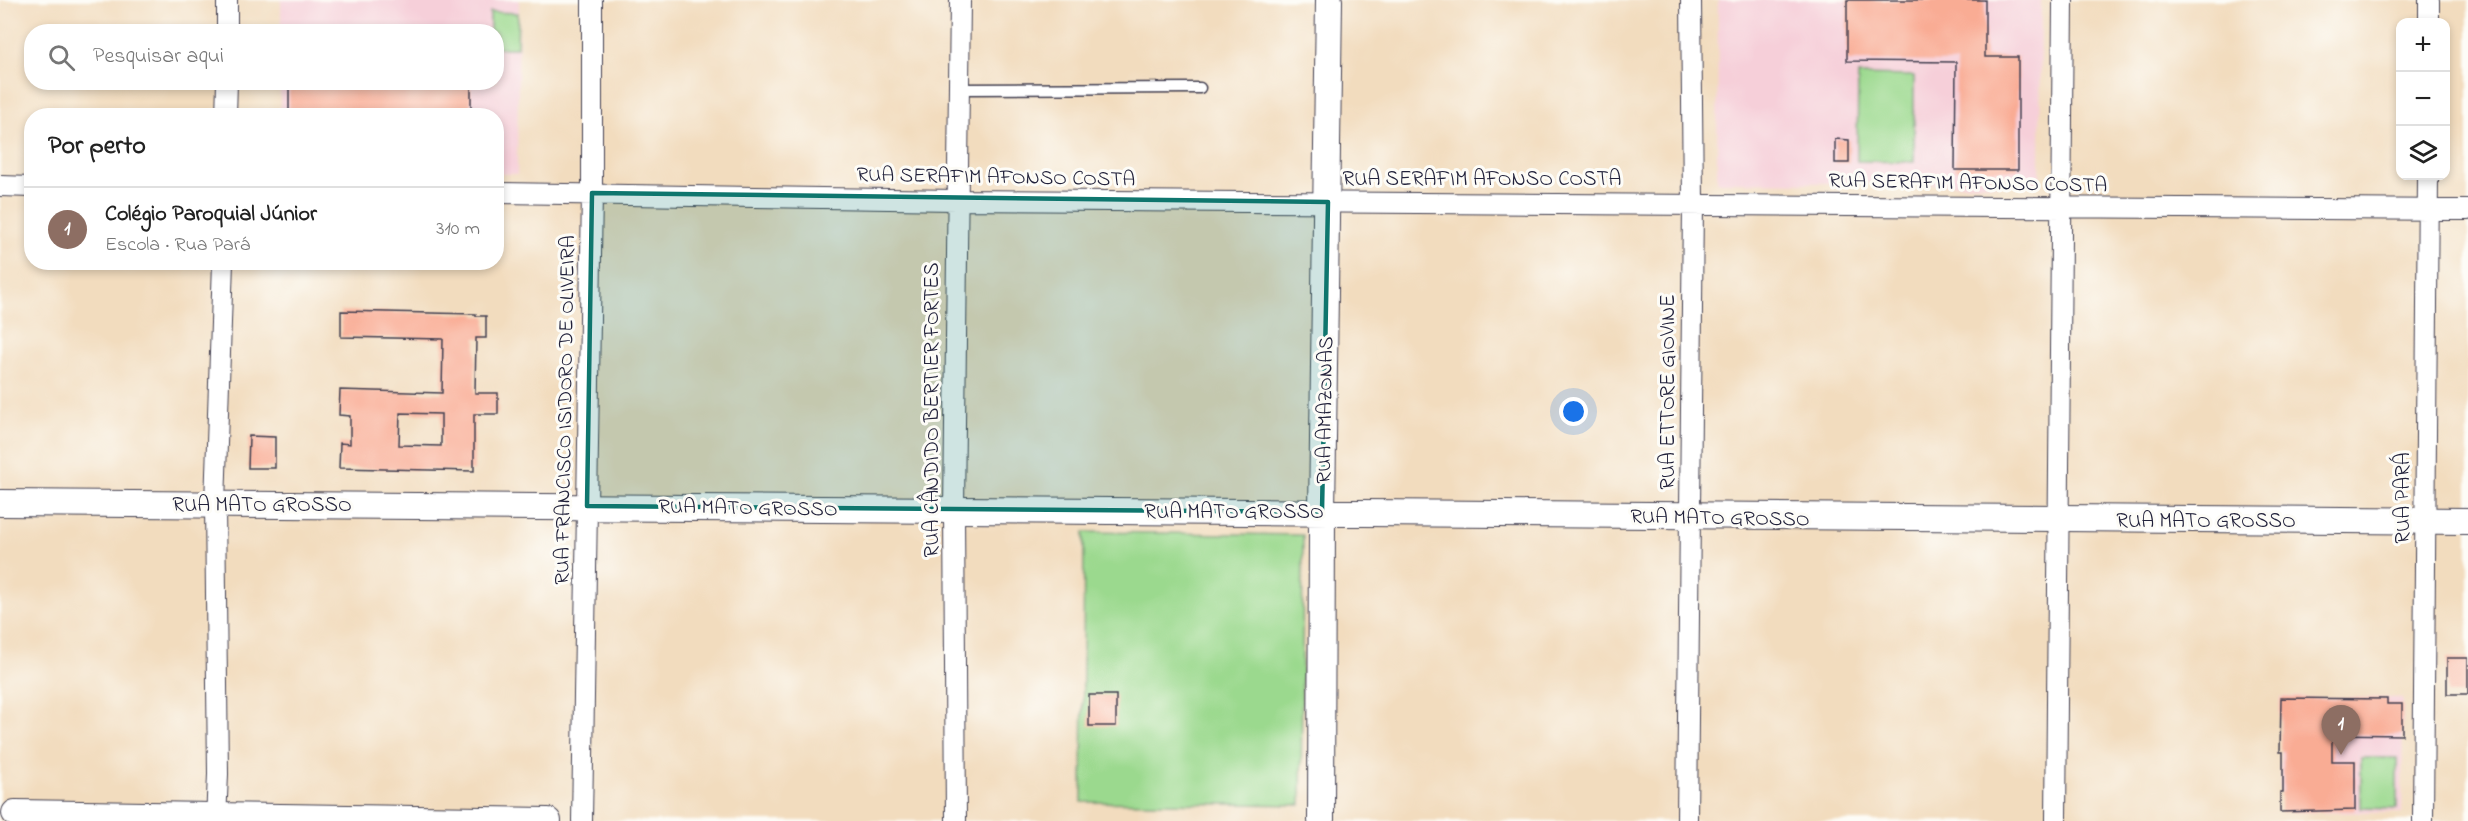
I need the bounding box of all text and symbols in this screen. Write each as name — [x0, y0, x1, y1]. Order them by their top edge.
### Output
map controls — [2396, 18, 2450, 180]
button: + — [2396, 18, 2450, 72]
search box — [24, 24, 504, 90]
icon: search — [45, 41, 78, 74]
text: Pesquisar aqui — [93, 41, 224, 73]
button: − — [2396, 72, 2450, 126]
button: layers — [2396, 126, 2450, 180]
text: Por perto — [48, 128, 146, 166]
street label: RUA SERAFIM AFONSO COSTA — [856, 161, 1136, 195]
street label: RUA SERAFIM AFONSO COSTA — [1343, 165, 1621, 195]
street label: RUA SERAFIM AFONSO COSTA — [1828, 167, 2108, 201]
text: Colégio Paroquial Júnior — [105, 199, 317, 231]
text: 1 — [64, 215, 71, 244]
text: 310 m — [436, 215, 480, 244]
text: Escola · Rua Pará — [105, 231, 250, 260]
street label: RUA FRANCISCO ISIDORO DE OLIVEIRA — [548, 235, 584, 585]
street label: RUA CÂNDIDO BERTIER FORTES — [916, 263, 948, 557]
street label: RUA ETTORE GIOVINE — [1654, 294, 1684, 490]
street label: RUA AMAZONAS — [1310, 336, 1342, 484]
your location — [1559, 397, 1588, 426]
street label: RUA PARÁ — [2388, 452, 2419, 544]
street label: RUA MATO GROSSO — [172, 491, 352, 521]
street label: RUA MATO GROSSO — [658, 492, 838, 526]
street label: RUA MATO GROSSO — [1144, 498, 1324, 528]
street label: RUA MATO GROSSO — [1630, 502, 1810, 536]
street label: RUA MATO GROSSO — [2116, 507, 2296, 537]
pin: 1 — [2322, 706, 2360, 755]

